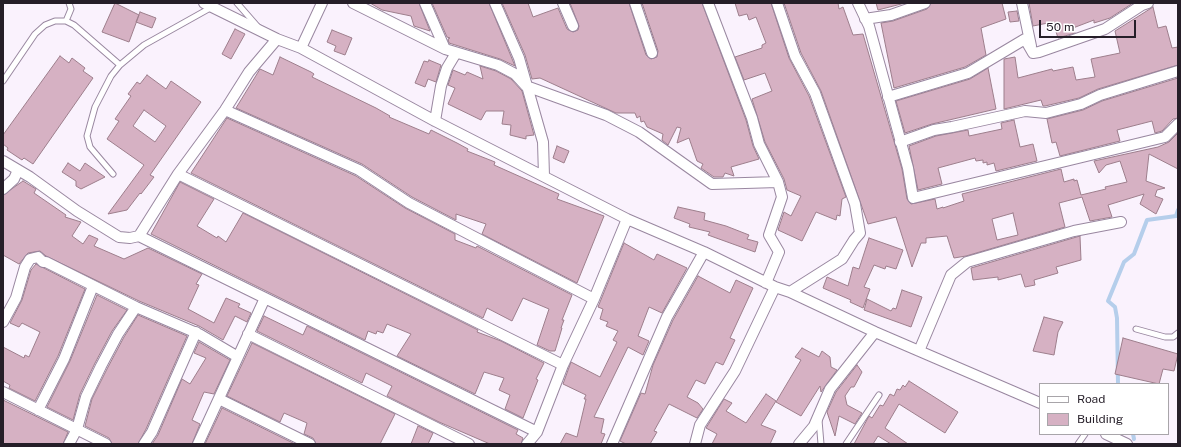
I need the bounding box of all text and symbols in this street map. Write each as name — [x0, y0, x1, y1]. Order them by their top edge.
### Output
scale bar — [1041, 12, 1138, 38]
text: 50 m — [1046, 20, 1074, 34]
legend — [1039, 383, 1169, 435]
text: Road — [1077, 392, 1105, 406]
text: Building — [1077, 412, 1123, 426]

